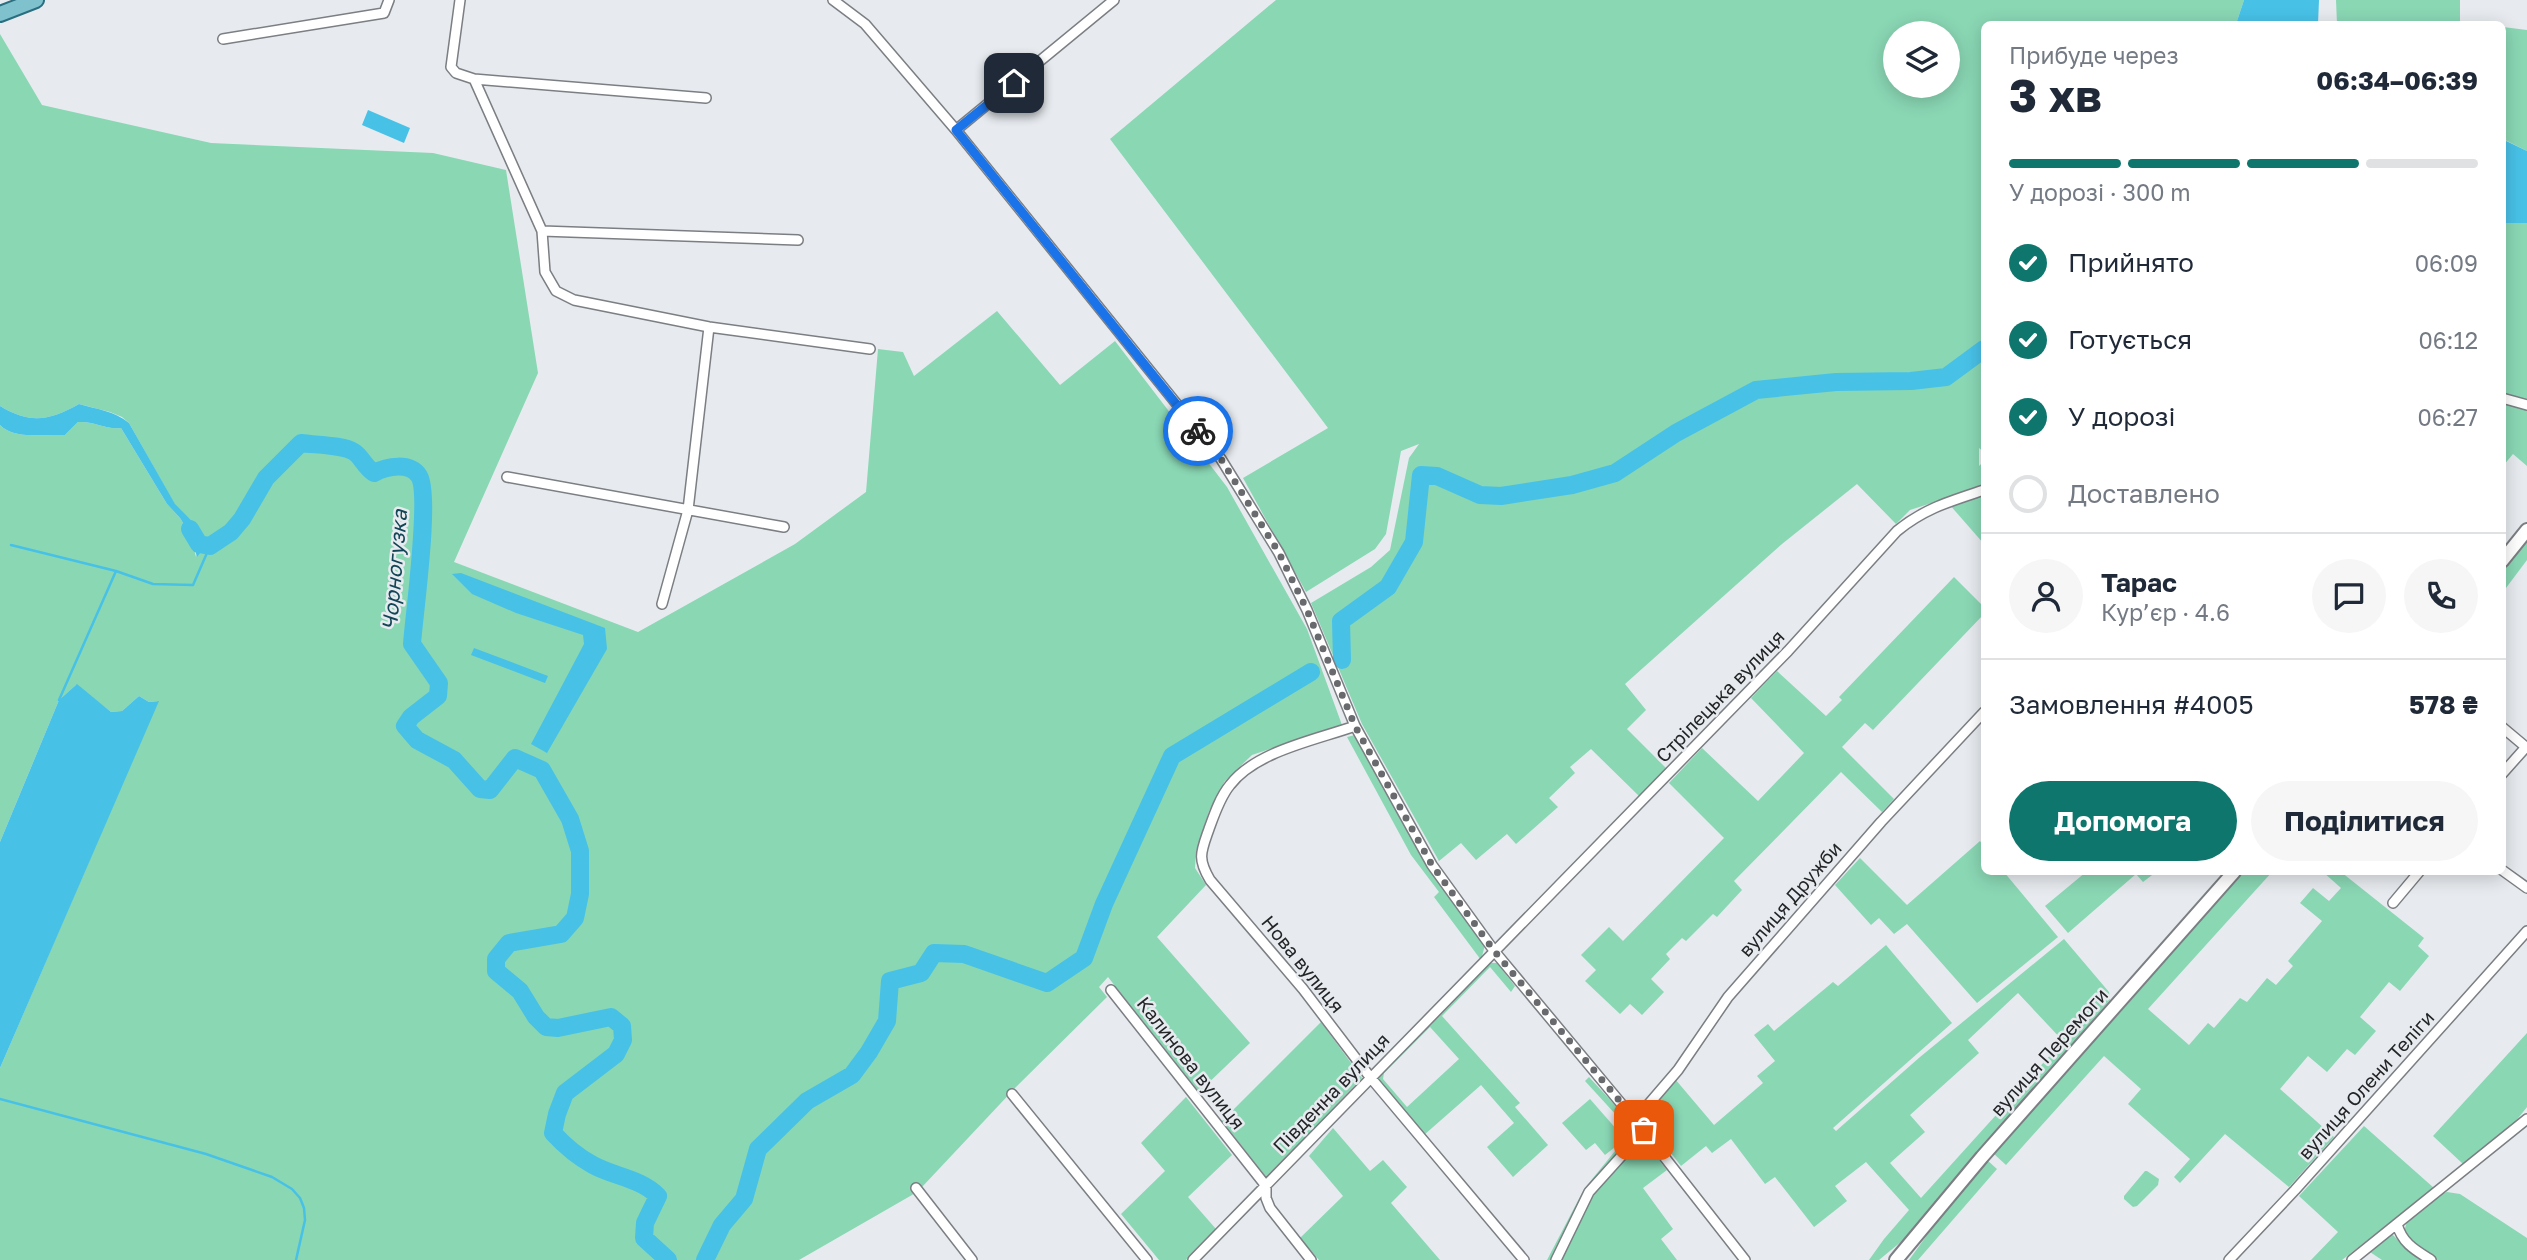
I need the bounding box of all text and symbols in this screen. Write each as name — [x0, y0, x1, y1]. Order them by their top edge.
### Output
map controls — [1883, 21, 1960, 98]
button: layers — [1883, 21, 1960, 98]
text: Прибуде через — [2009, 41, 2179, 69]
pin — [984, 53, 1044, 113]
icon: home — [995, 64, 1033, 102]
text: 06:34–06:39 — [2316, 65, 2478, 96]
text: 3 хв — [2009, 67, 2102, 122]
text: У дорозі · 300 m — [2009, 178, 2191, 206]
icon: check — [2009, 244, 2047, 282]
text: Прийнято — [2068, 247, 2194, 278]
text: 06:09 — [2415, 249, 2478, 277]
icon: check — [2009, 321, 2047, 359]
text: Готується — [2068, 324, 2192, 355]
text: 06:12 — [2418, 326, 2478, 354]
courier — [1163, 396, 1233, 466]
icon: check — [2009, 398, 2047, 436]
text: У дорозі — [2068, 401, 2175, 432]
text: 06:27 — [2417, 403, 2478, 431]
icon: bike — [1179, 412, 1217, 450]
text: Доставлено — [2068, 478, 2220, 509]
water label: Чорногузка — [376, 507, 412, 631]
button: person — [2009, 559, 2083, 633]
button: chat — [2312, 559, 2386, 633]
button: phone — [2404, 559, 2478, 633]
text: Тарас — [2101, 567, 2177, 598]
text: Кур’єр · 4.6 — [2101, 598, 2230, 626]
street label: Стрілецька вулиця — [1650, 625, 1789, 767]
text: Замовлення #4005 — [2009, 689, 2254, 720]
text: 578 ₴ — [2409, 689, 2478, 720]
button: Допомога — [2009, 781, 2237, 861]
button: Поділитися — [2251, 781, 2478, 861]
street label: вулиця Дружби — [1733, 836, 1846, 961]
street label: Нова вулиця — [1257, 911, 1350, 1017]
street label: вулиця Перемоги — [1985, 983, 2112, 1120]
street label: Калинова вулиця — [1132, 992, 1250, 1134]
street label: вулиця Олени Теліги — [2293, 1006, 2438, 1164]
street label: Південна вулиця — [1268, 1028, 1394, 1157]
pin — [1614, 1100, 1674, 1160]
icon: bag — [1625, 1111, 1663, 1149]

